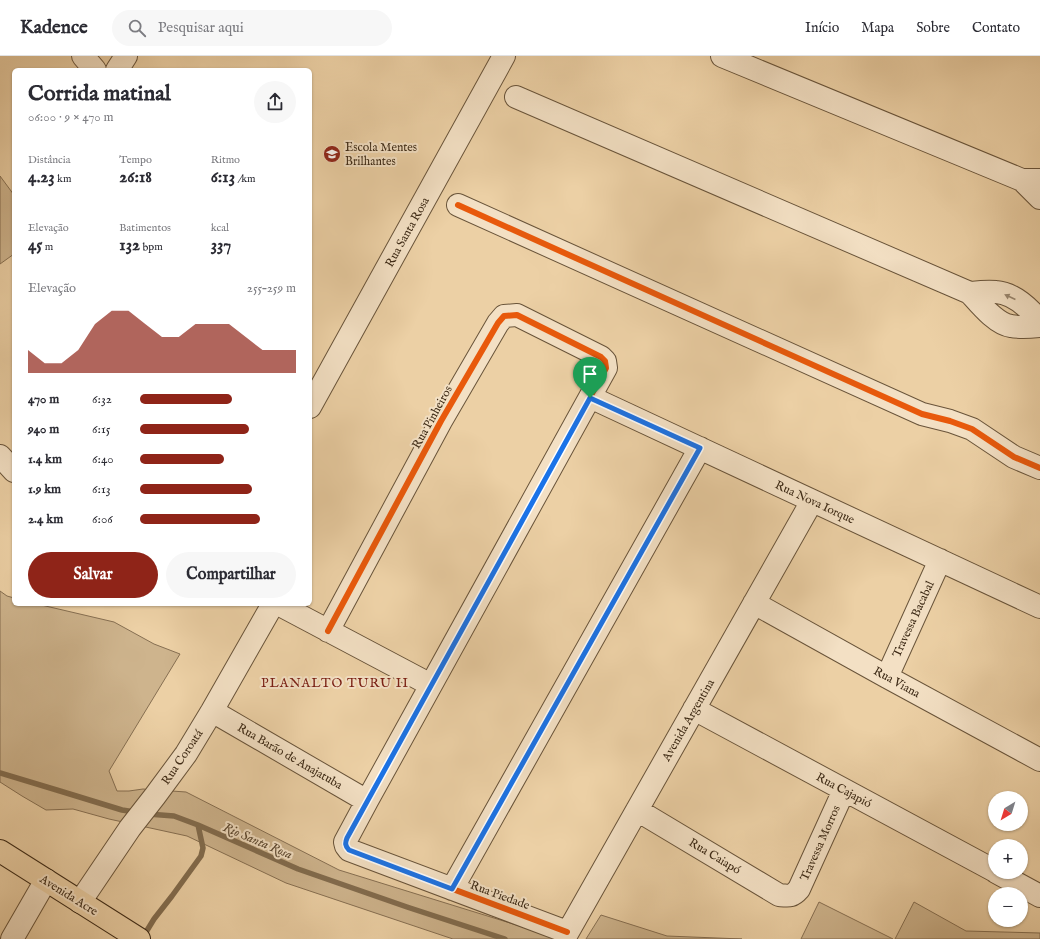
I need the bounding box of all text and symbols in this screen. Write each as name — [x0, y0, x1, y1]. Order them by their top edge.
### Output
search box — [112, 10, 392, 46]
text: Kadence — [20, 16, 88, 40]
icon: search — [126, 17, 148, 39]
text: Pesquisar aqui — [158, 18, 244, 37]
text: Início — [805, 19, 839, 37]
text: Mapa — [861, 19, 894, 37]
text: Sobre — [916, 19, 950, 37]
text: Contato — [972, 19, 1020, 37]
text: Corrida matinal — [28, 80, 171, 108]
button: share — [254, 81, 296, 123]
text: 06:00 · 9 × 470 m — [28, 109, 113, 126]
place label: Escola Mentes Brilhantes — [345, 140, 417, 169]
school or university icon: Escola Mentes Brilhantes — [322, 144, 342, 164]
text: Distância — [28, 153, 70, 167]
text: Tempo — [119, 153, 152, 167]
text: Ritmo — [211, 153, 240, 167]
text: 4.23 — [28, 167, 55, 188]
text: 26:18 — [119, 167, 152, 188]
text: 6:13 — [211, 167, 235, 188]
text: km — [55, 172, 71, 186]
text: /km — [235, 172, 256, 186]
street label: Rua Santa Rosa — [382, 194, 433, 270]
text: Elevação — [28, 221, 69, 235]
text: Batimentos — [119, 221, 171, 235]
text: kcal — [211, 221, 229, 235]
text: 45 — [28, 235, 42, 256]
text: 132 — [119, 235, 140, 256]
text: 337 — [211, 235, 231, 256]
text: m — [42, 240, 53, 254]
text: bpm — [140, 240, 163, 254]
text: Elevação — [28, 280, 76, 297]
text: 255–259 m — [247, 280, 296, 297]
one-way arrow — [1004, 294, 1015, 300]
pin — [573, 357, 607, 398]
icon: arrive — [579, 363, 601, 385]
street label: Rua Pinheiros — [409, 383, 456, 451]
text: 470 m — [28, 391, 59, 408]
text: 6:32 — [92, 391, 112, 408]
text: 940 m — [28, 421, 59, 438]
text: 6:15 — [92, 421, 110, 438]
text: 1.4 km — [28, 451, 62, 468]
text: 6:40 — [92, 451, 114, 468]
street label: Rua Nova Iorque — [772, 477, 857, 529]
text: 1.9 km — [28, 481, 61, 498]
text: 6:13 — [92, 481, 111, 498]
text: 2.4 km — [28, 511, 63, 528]
text: 6:06 — [92, 511, 113, 528]
button: Salvar — [28, 552, 158, 598]
button: Compartilhar — [166, 552, 296, 598]
street label: Travessa Bacabal — [889, 578, 938, 660]
street label: Rua Viana — [871, 664, 923, 702]
district label: PLANALTO TURU II — [261, 675, 409, 692]
street label: Avenida Argentina — [658, 676, 718, 765]
street label: Rua Barão de Anajatuba — [234, 720, 346, 793]
street label: Rua Coroatá — [158, 726, 207, 788]
street label: Rua Cajapió — [813, 770, 875, 813]
north arrow — [988, 791, 1028, 831]
map controls — [988, 791, 1028, 927]
street label: Travessa Morros — [797, 803, 844, 883]
water label: Rio Santa Rosa — [220, 819, 295, 864]
street label: Rua Caiapó — [685, 835, 744, 879]
button: + — [988, 839, 1028, 879]
street label: Avenida Acre — [36, 871, 101, 919]
street label: Rua Piedade — [468, 878, 532, 913]
button: − — [988, 887, 1028, 927]

